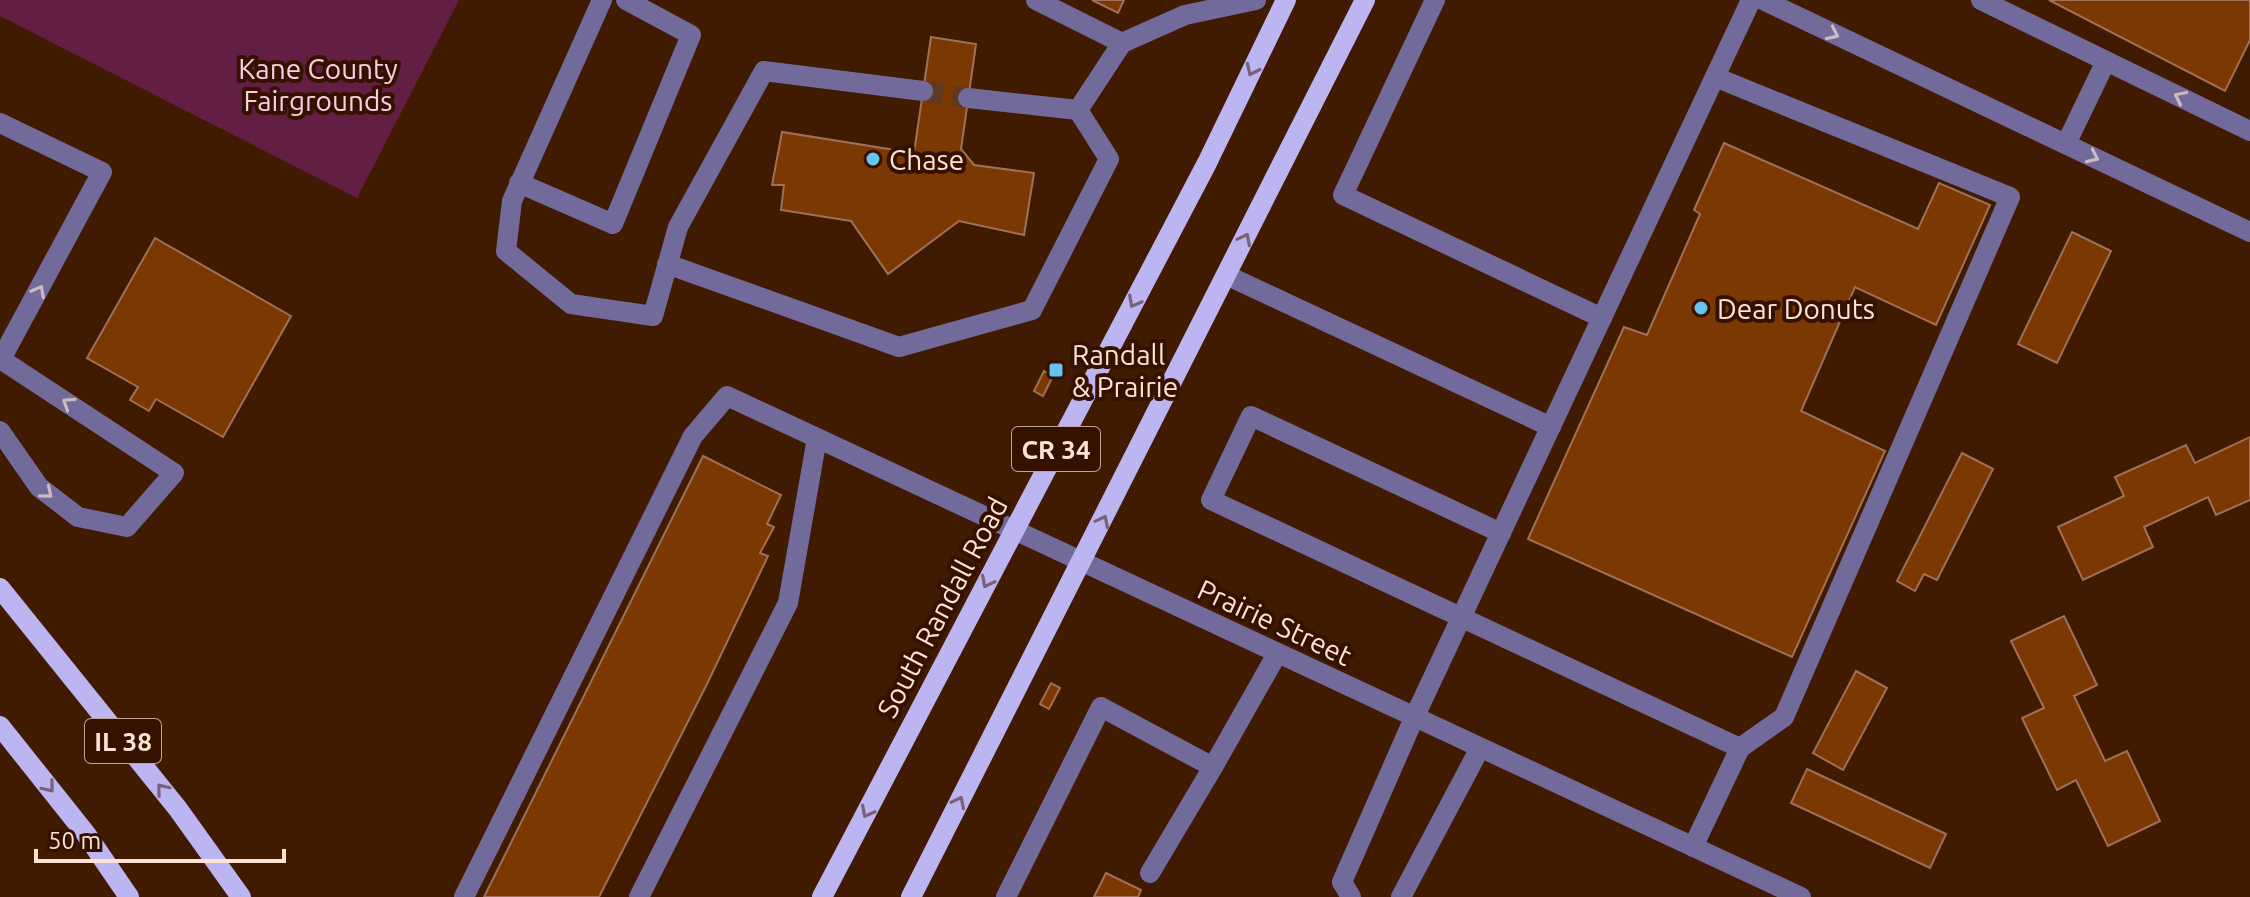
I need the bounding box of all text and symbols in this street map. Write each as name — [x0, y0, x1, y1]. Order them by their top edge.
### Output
one-way arrow — [1825, 24, 1840, 39]
park label: Kane County Fairgrounds — [238, 53, 398, 116]
one-way arrow — [1246, 62, 1262, 77]
one-way arrow — [2173, 91, 2188, 106]
place label: Chase — [889, 144, 964, 175]
one-way arrow — [2085, 147, 2100, 163]
marker: Chase — [864, 150, 882, 168]
one-way arrow — [1235, 232, 1250, 247]
one-way arrow — [29, 284, 44, 299]
one-way arrow — [1128, 293, 1143, 308]
place label: Dear Donuts — [1717, 293, 1875, 324]
marker: Dear Donuts — [1692, 299, 1710, 317]
place label: Randall & Prairie — [1072, 339, 1178, 402]
marker: Randall & Prairie — [1047, 361, 1065, 379]
one-way arrow — [62, 398, 77, 413]
road number: CR 34 — [1012, 427, 1100, 471]
one-way arrow — [38, 483, 52, 498]
street label: South Randall Road — [871, 492, 1013, 722]
one-way arrow — [1093, 514, 1108, 529]
one-way arrow — [981, 573, 997, 588]
street label: Prairie Street — [1193, 573, 1357, 671]
road number: IL 38 — [85, 719, 161, 763]
one-way arrow — [39, 778, 53, 793]
one-way arrow — [157, 784, 172, 798]
one-way arrow — [950, 796, 965, 811]
one-way arrow — [861, 804, 876, 819]
scale bar — [36, 813, 284, 863]
text: 50 m — [48, 827, 101, 854]

